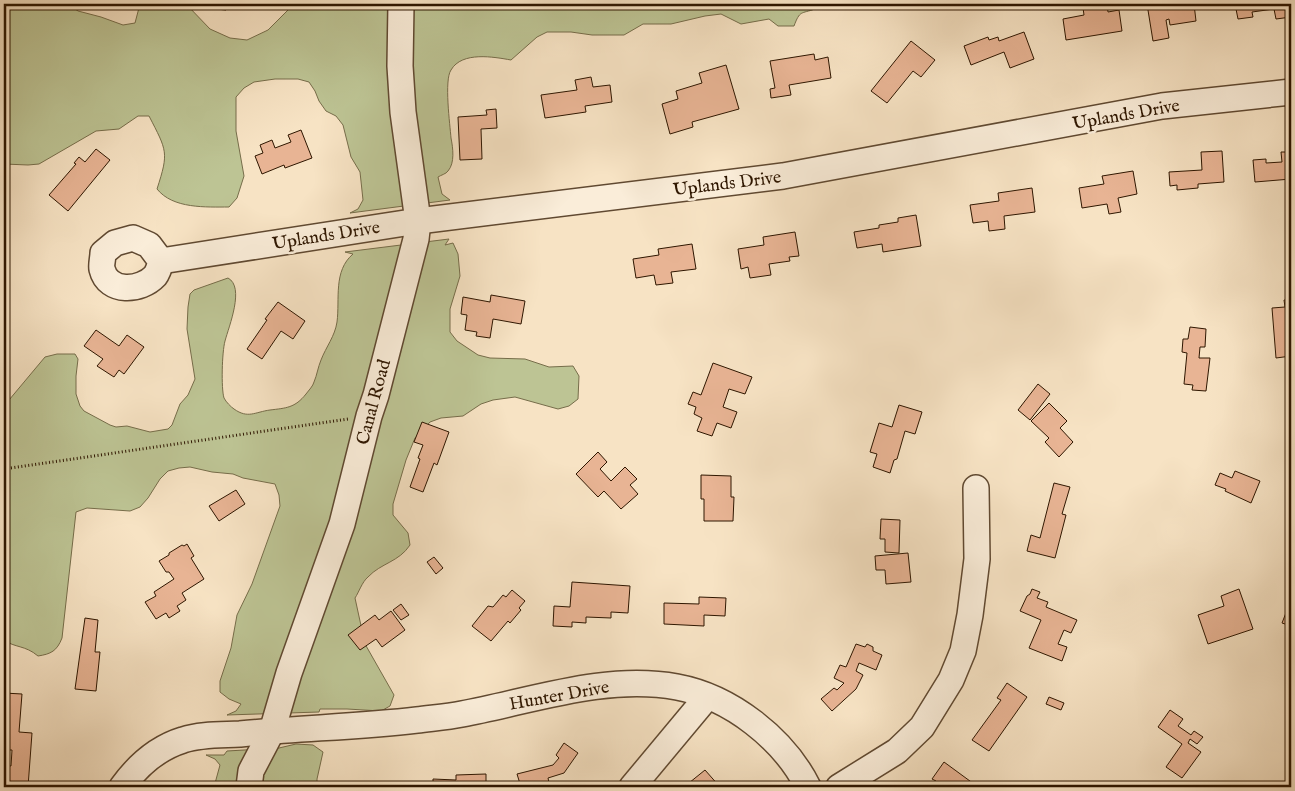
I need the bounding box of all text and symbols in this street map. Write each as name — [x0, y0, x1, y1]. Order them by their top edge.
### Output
street label: Uplands Drive — [1071, 95, 1182, 136]
street label: Uplands Drive — [672, 166, 782, 203]
street label: Uplands Drive — [271, 217, 382, 256]
street label: Canal Road — [352, 357, 397, 448]
street label: Hunter Drive — [508, 676, 611, 717]

